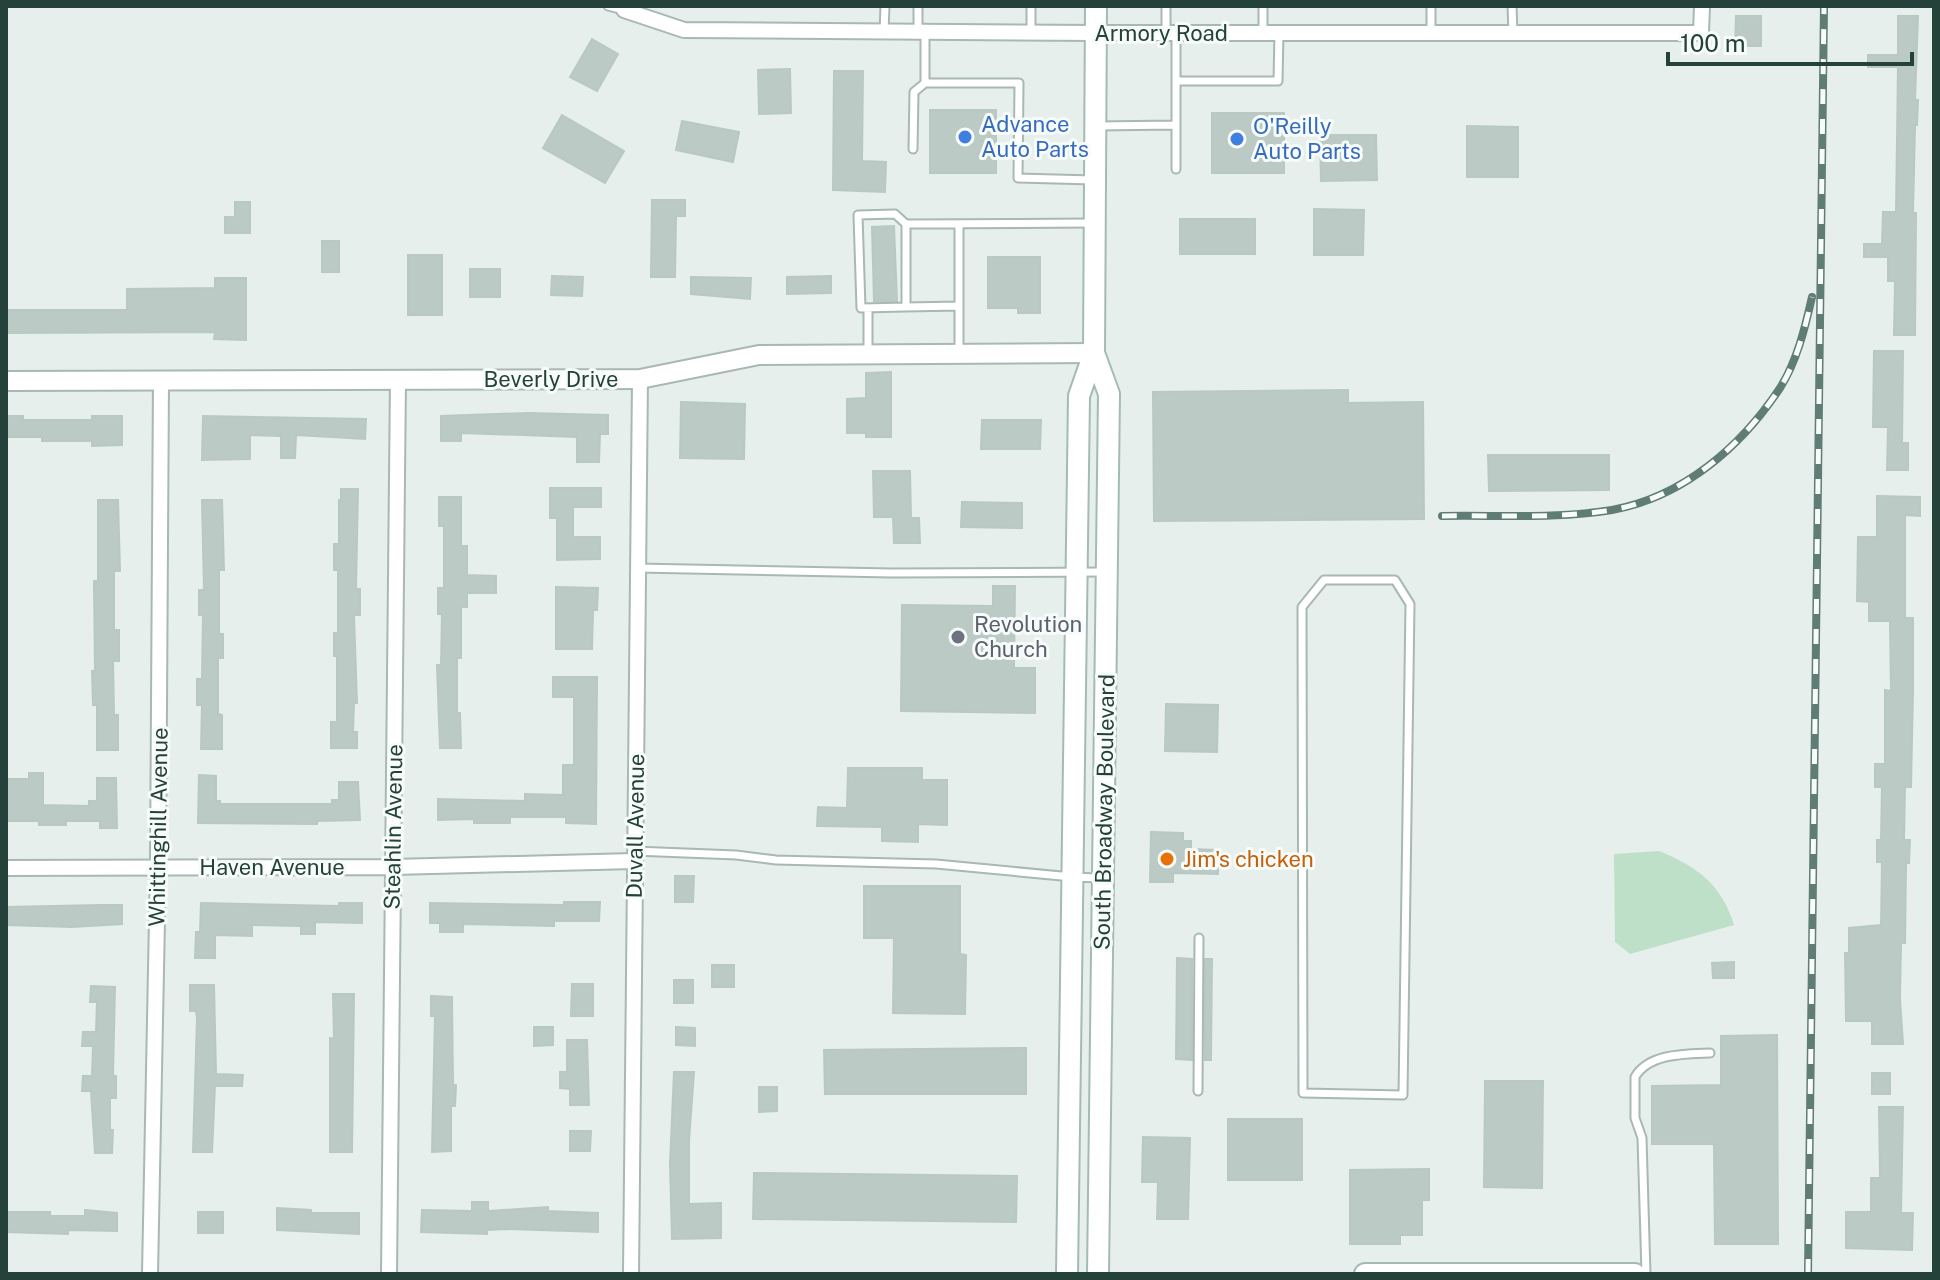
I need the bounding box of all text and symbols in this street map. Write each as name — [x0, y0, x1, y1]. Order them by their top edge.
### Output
scale bar — [1668, 16, 1912, 66]
street label: Armory Road — [1094, 20, 1228, 46]
text: 100 m — [1680, 29, 1746, 57]
place label: Advance Auto Parts — [981, 111, 1089, 162]
place label: O'Reilly Auto Parts — [1253, 113, 1361, 164]
marker: Advance Auto Parts — [956, 128, 974, 146]
marker: O'Reilly Auto Parts — [1228, 130, 1246, 148]
street label: Beverly Drive — [484, 366, 618, 392]
place label: Revolution Church — [974, 611, 1082, 662]
marker: Revolution Church — [949, 628, 967, 646]
street label: South Broadway Boulevard — [1089, 674, 1119, 950]
street label: Whittinghill Avenue — [143, 727, 173, 927]
street label: Steahlin Avenue — [379, 744, 407, 910]
street label: Duvall Avenue — [621, 753, 649, 899]
place label: Jim's chicken — [1183, 846, 1314, 872]
marker: Jim's chicken — [1158, 850, 1176, 868]
street label: Haven Avenue — [199, 854, 345, 880]

